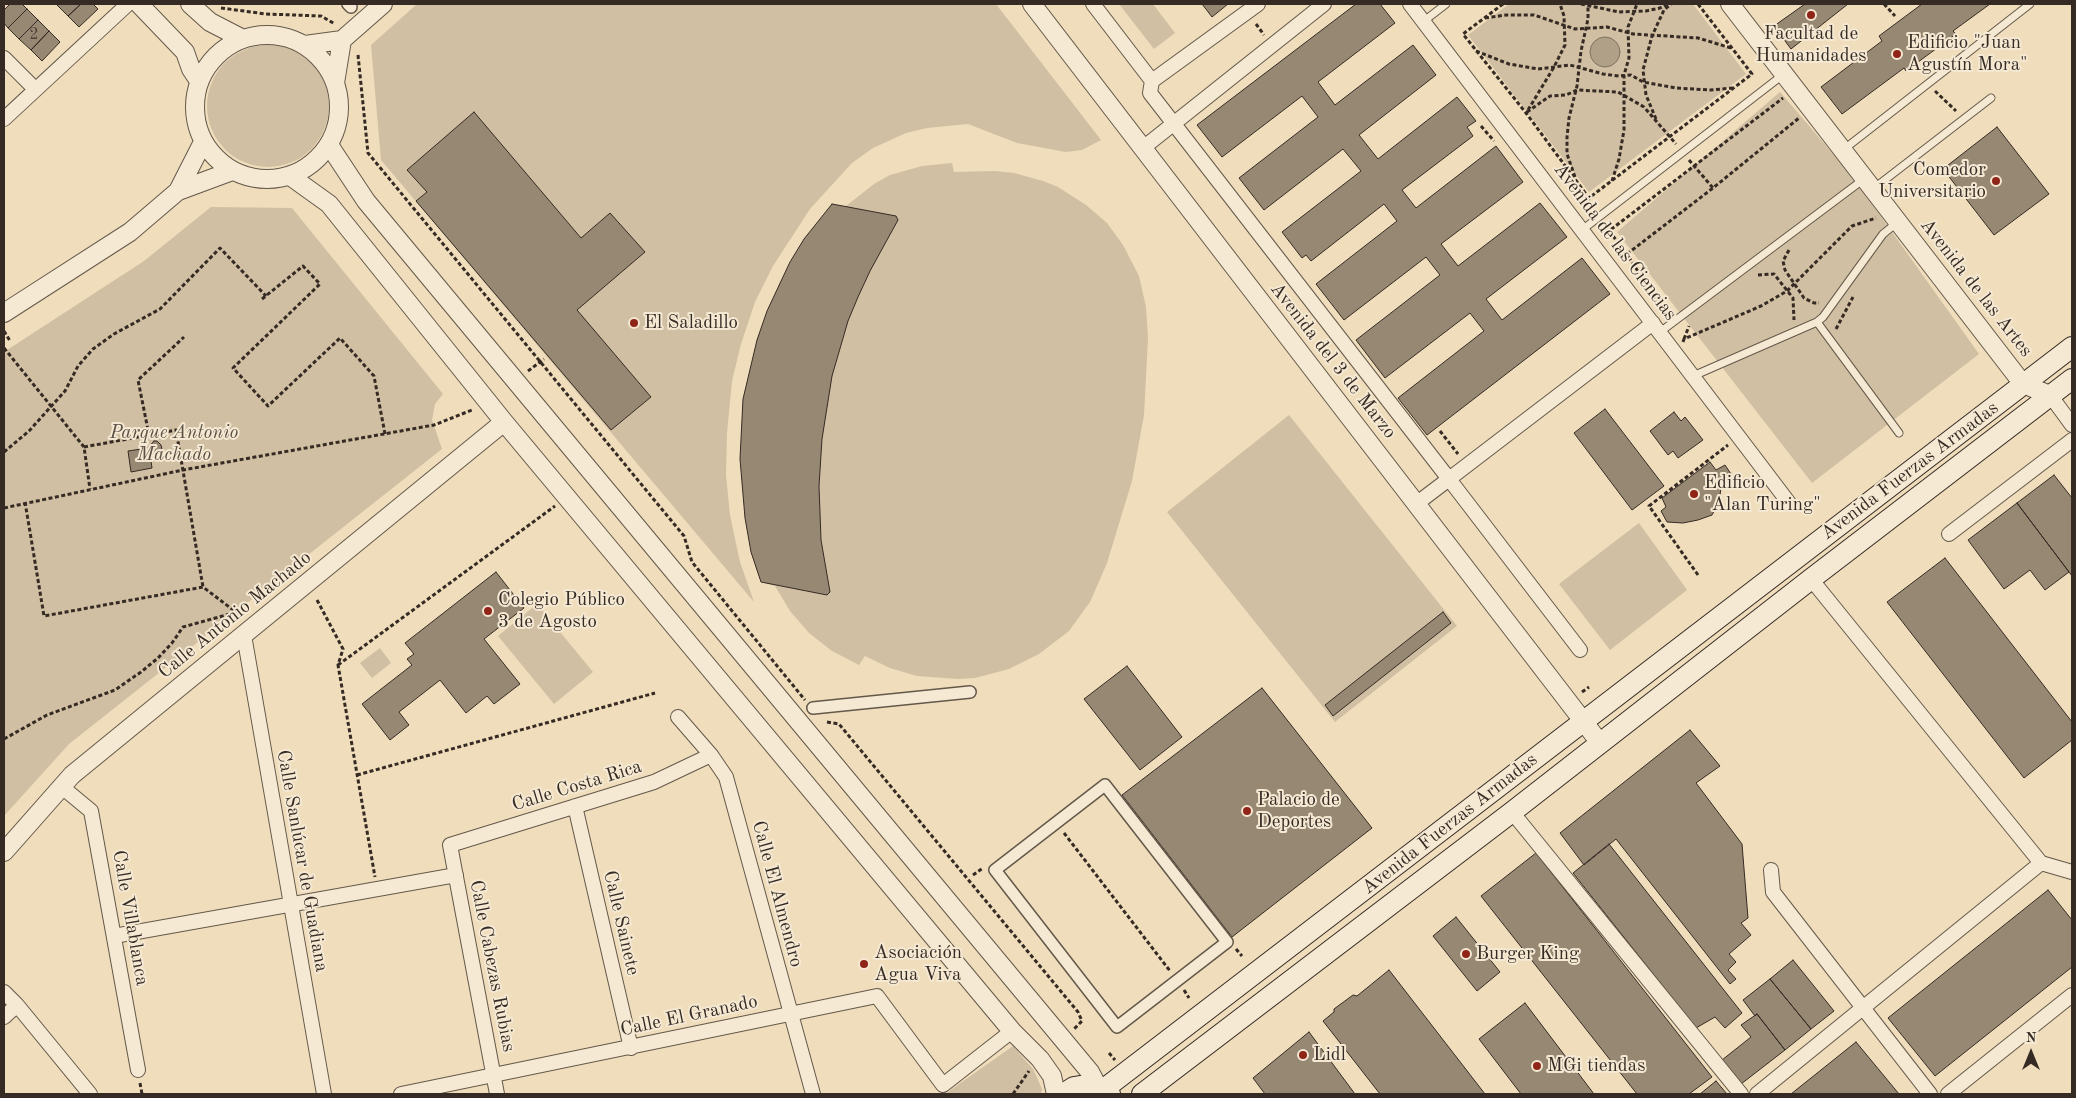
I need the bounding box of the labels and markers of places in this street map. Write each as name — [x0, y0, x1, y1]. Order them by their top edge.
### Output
marker: Facultad de Humanidades — [1805, 9, 1817, 21]
place label: Facultad de Humanidades — [1755, 23, 1867, 67]
place label: Edificio "Juan Agustín Mora" — [1907, 32, 2028, 76]
marker: Edificio "Juan Agustín Mora" — [1891, 48, 1903, 60]
place label: Comedor Universitario — [1878, 159, 1986, 203]
marker: Comedor Universitario — [1990, 175, 2002, 187]
place label: El Saladillo — [644, 312, 738, 334]
marker: El Saladillo — [628, 317, 640, 329]
place label: Edificio "Alan Turing" — [1704, 472, 1821, 516]
marker: Edificio "Alan Turing" — [1688, 488, 1700, 500]
place label: Colegio Público 3 de Agosto — [498, 589, 625, 633]
marker: Colegio Público 3 de Agosto — [482, 605, 494, 617]
place label: Palacio de Deportes — [1257, 789, 1340, 833]
marker: Palacio de Deportes — [1241, 805, 1253, 817]
place label: Asociación Agua Viva — [874, 942, 962, 986]
place label: Burger King — [1476, 943, 1579, 965]
marker: Burger King — [1460, 948, 1472, 960]
marker: Asociación Agua Viva — [858, 958, 870, 970]
place label: Lidl — [1313, 1044, 1346, 1066]
marker: Lidl — [1297, 1049, 1309, 1061]
place label: MGi tiendas — [1547, 1055, 1645, 1077]
marker: MGi tiendas — [1531, 1060, 1543, 1072]

